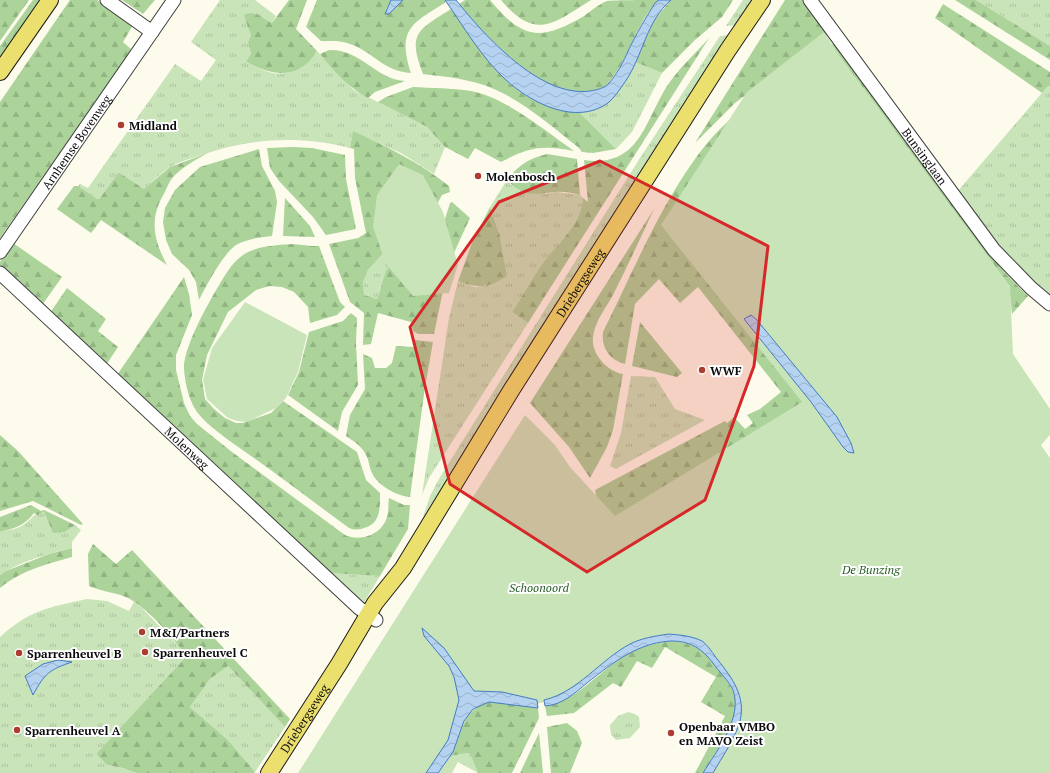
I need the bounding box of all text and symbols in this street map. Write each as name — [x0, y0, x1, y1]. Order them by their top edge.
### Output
street label: Arnhemse Bovenweg — [38, 91, 114, 192]
place label: Midland — [129, 118, 178, 133]
marker: Midland — [116, 120, 126, 130]
street label: Bunsinglaan — [899, 125, 951, 188]
place label: Molenbosch — [486, 169, 556, 184]
marker: Molenbosch — [473, 171, 483, 181]
street label: Driebergseweg — [552, 245, 608, 320]
place label: WWF — [710, 363, 742, 378]
marker: WWF — [697, 365, 707, 375]
street label: Molenweg — [162, 423, 213, 472]
park label: De Bunzing — [841, 562, 901, 577]
park label: Schoonoord — [509, 580, 570, 595]
place label: M&I/Partners — [150, 625, 230, 640]
marker: M&I/Partners — [137, 627, 147, 637]
place label: Sparrenheuvel C — [153, 645, 248, 660]
place label: Sparrenheuvel B — [27, 646, 122, 661]
marker: Sparrenheuvel C — [140, 647, 150, 657]
marker: Sparrenheuvel B — [14, 648, 24, 658]
street label: Driebergseweg — [277, 681, 332, 755]
place label: Openbaar VMBO en MAVO Zeist — [679, 719, 775, 748]
place label: Sparrenheuvel A — [25, 723, 121, 738]
marker: Sparrenheuvel A — [12, 725, 22, 735]
marker: Openbaar VMBO en MAVO Zeist — [666, 728, 676, 738]

